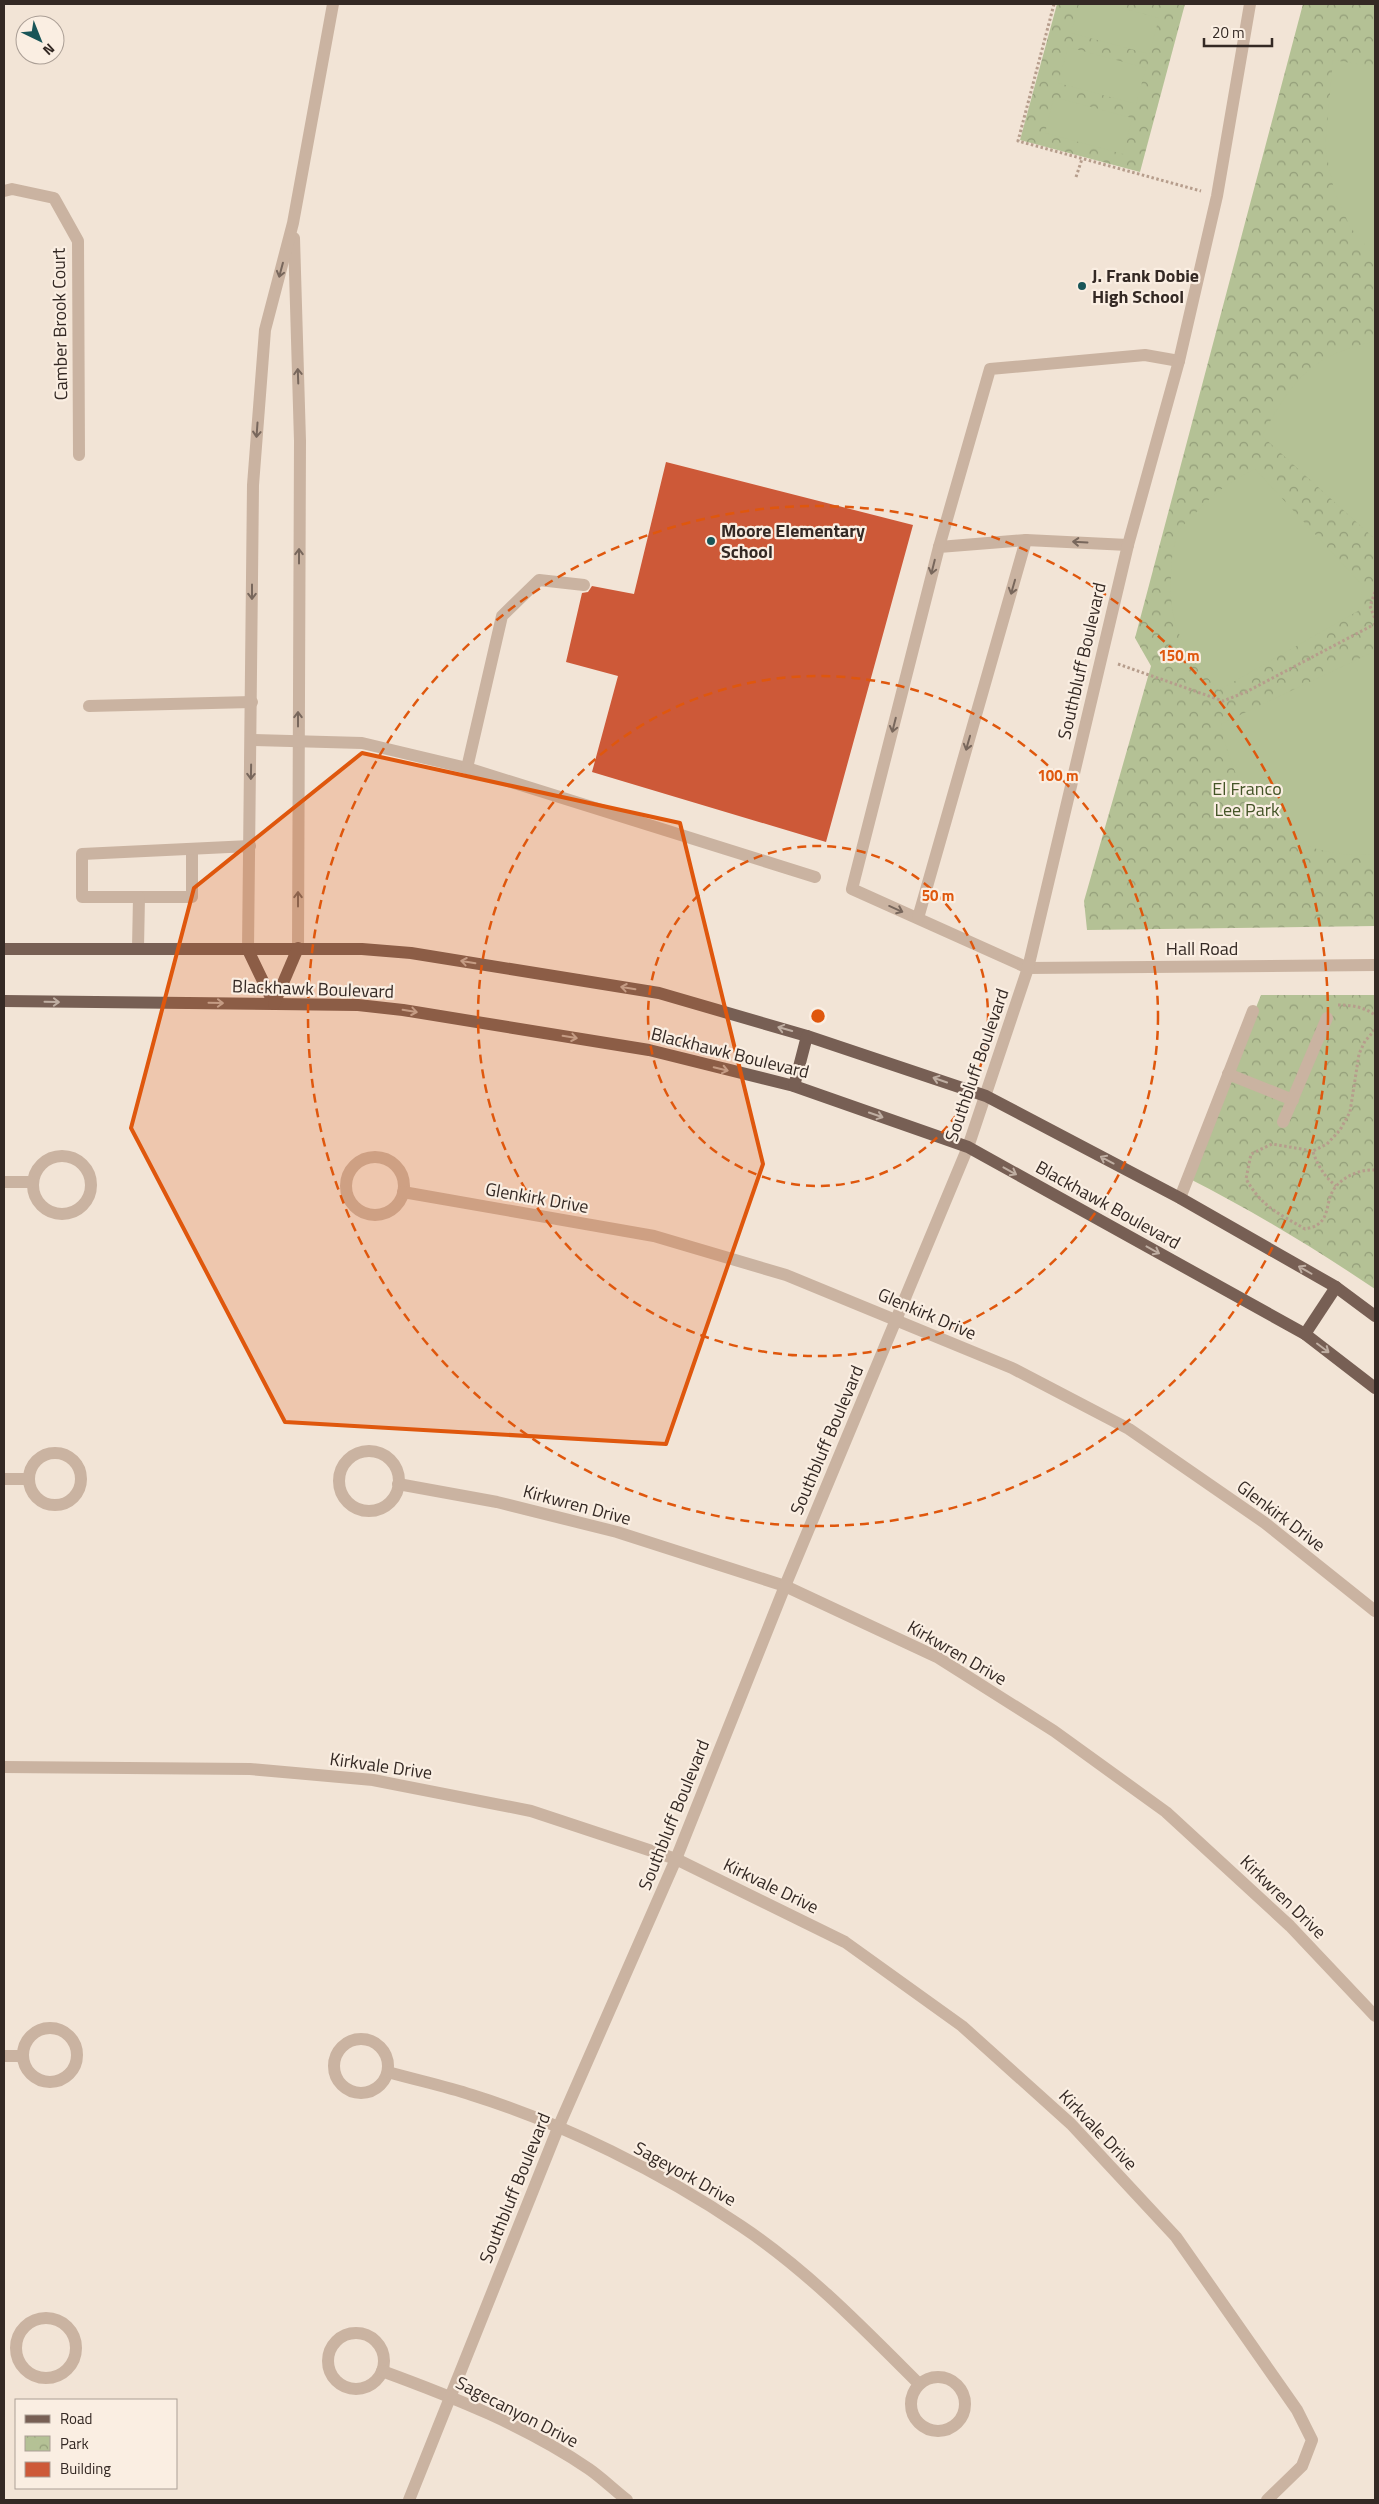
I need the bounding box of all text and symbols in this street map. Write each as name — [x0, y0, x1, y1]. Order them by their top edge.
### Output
north arrow — [15, 15, 65, 65]
scale bar — [1204, 15, 1272, 47]
text: 20 m — [1212, 21, 1245, 44]
text: N — [38, 39, 60, 61]
street label: Camber Brook Court — [45, 247, 74, 401]
one-way arrow — [276, 261, 285, 277]
place label: J. Frank Dobie High School — [1092, 262, 1199, 310]
marker: J. Frank Dobie High School — [1076, 280, 1088, 292]
one-way arrow — [293, 369, 303, 385]
one-way arrow — [252, 421, 262, 437]
place label: Moore Elementary School — [721, 517, 865, 565]
marker: Moore Elementary School — [705, 535, 717, 547]
one-way arrow — [1072, 538, 1088, 547]
one-way arrow — [294, 549, 304, 565]
one-way arrow — [928, 559, 938, 575]
one-way arrow — [1007, 579, 1017, 595]
street label: Southbluff Boulevard — [1050, 580, 1113, 742]
one-way arrow — [247, 584, 257, 600]
text: 150 m — [1158, 644, 1200, 667]
one-way arrow — [293, 711, 303, 728]
one-way arrow — [889, 717, 898, 733]
one-way arrow — [963, 735, 972, 751]
one-way arrow — [246, 764, 256, 780]
text: 100 m — [1037, 764, 1079, 787]
park label: El Franco Lee Park — [1212, 775, 1282, 823]
text: 50 m — [922, 884, 954, 907]
one-way arrow — [293, 891, 303, 908]
one-way arrow — [888, 904, 903, 914]
street label: Hall Road — [1166, 935, 1238, 962]
one-way arrow — [460, 957, 476, 967]
street label: Blackhawk Boulevard — [232, 972, 394, 1005]
one-way arrow — [621, 983, 637, 993]
street label: Southbluff Boulevard — [938, 985, 1015, 1145]
one-way arrow — [44, 997, 60, 1007]
one-way arrow — [207, 998, 223, 1008]
one-way arrow — [402, 1006, 418, 1016]
centre of rings — [809, 1007, 827, 1025]
street label: Blackhawk Boulevard — [648, 1020, 812, 1085]
one-way arrow — [778, 1024, 794, 1034]
one-way arrow — [562, 1032, 578, 1042]
one-way arrow — [712, 1065, 728, 1074]
one-way arrow — [933, 1075, 948, 1084]
one-way arrow — [868, 1111, 884, 1120]
street label: Blackhawk Boulevard — [1031, 1153, 1186, 1256]
one-way arrow — [1101, 1154, 1115, 1164]
one-way arrow — [1003, 1166, 1017, 1176]
street label: Glenkirk Drive — [483, 1175, 591, 1220]
one-way arrow — [1145, 1245, 1159, 1255]
one-way arrow — [1299, 1264, 1313, 1274]
street label: Glenkirk Drive — [874, 1281, 981, 1346]
one-way arrow — [1316, 1343, 1329, 1354]
street label: Southbluff Boulevard — [783, 1361, 870, 1519]
street label: Glenkirk Drive — [1231, 1473, 1331, 1558]
street label: Kirkwren Drive — [520, 1477, 634, 1532]
street label: Kirkwren Drive — [902, 1613, 1012, 1692]
street label: Southbluff Boulevard — [631, 1736, 716, 1894]
street label: Kirkvale Drive — [328, 1745, 434, 1786]
street label: Kirkwren Drive — [1234, 1848, 1333, 1945]
street label: Kirkvale Drive — [719, 1851, 823, 1920]
street label: Kirkvale Drive — [1053, 2083, 1144, 2176]
street label: Southbluff Boulevard — [472, 2109, 557, 2267]
street label: Sageyork Drive — [629, 2134, 741, 2213]
street label: Sagecanyon Drive — [451, 2369, 583, 2454]
legend — [15, 2399, 178, 2489]
text: Road — [60, 2407, 92, 2430]
text: Park — [60, 2432, 89, 2455]
text: Building — [60, 2457, 111, 2480]

